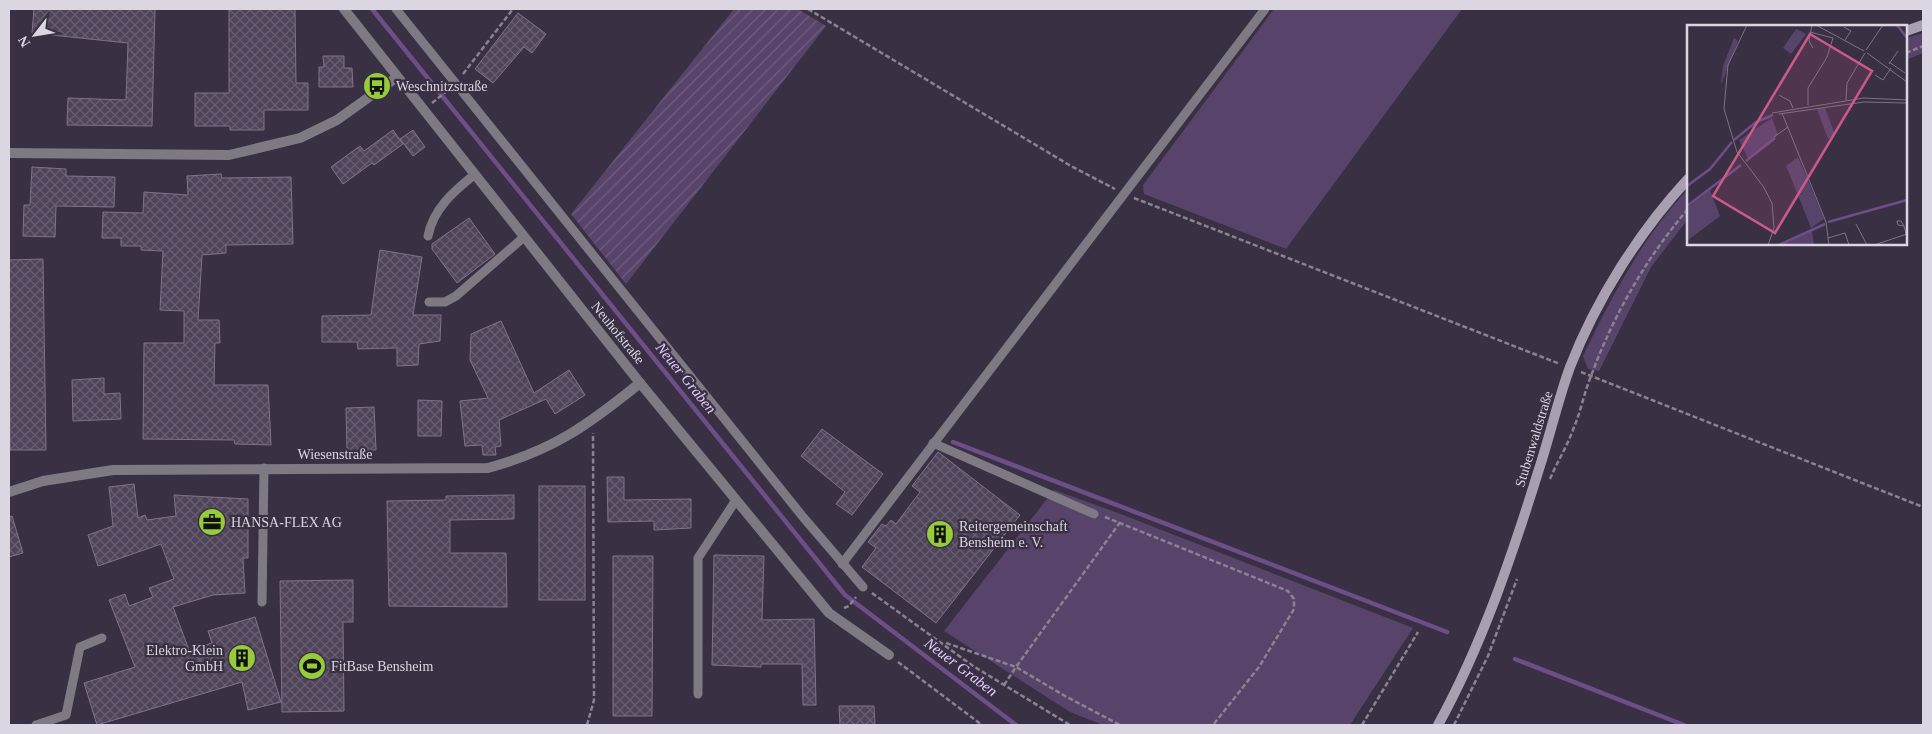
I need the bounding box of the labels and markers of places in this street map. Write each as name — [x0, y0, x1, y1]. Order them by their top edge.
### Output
bus stop icon: Weschnitzstraße — [362, 71, 392, 101]
place label: Weschnitzstraße — [396, 79, 487, 94]
office icon: HANSA-FLEX AG — [197, 507, 227, 537]
place label: HANSA-FLEX AG — [231, 515, 342, 530]
building icon: Reitergemeinschaft Bensheim e. V. — [925, 519, 955, 549]
place label: Reitergemeinschaft Bensheim e. V. — [959, 519, 1068, 550]
place label: Elektro-Klein GmbH — [146, 643, 223, 674]
building icon: Elektro-Klein GmbH — [227, 643, 257, 673]
sports icon: FitBase Bensheim — [297, 651, 327, 681]
place label: FitBase Bensheim — [331, 659, 433, 674]

